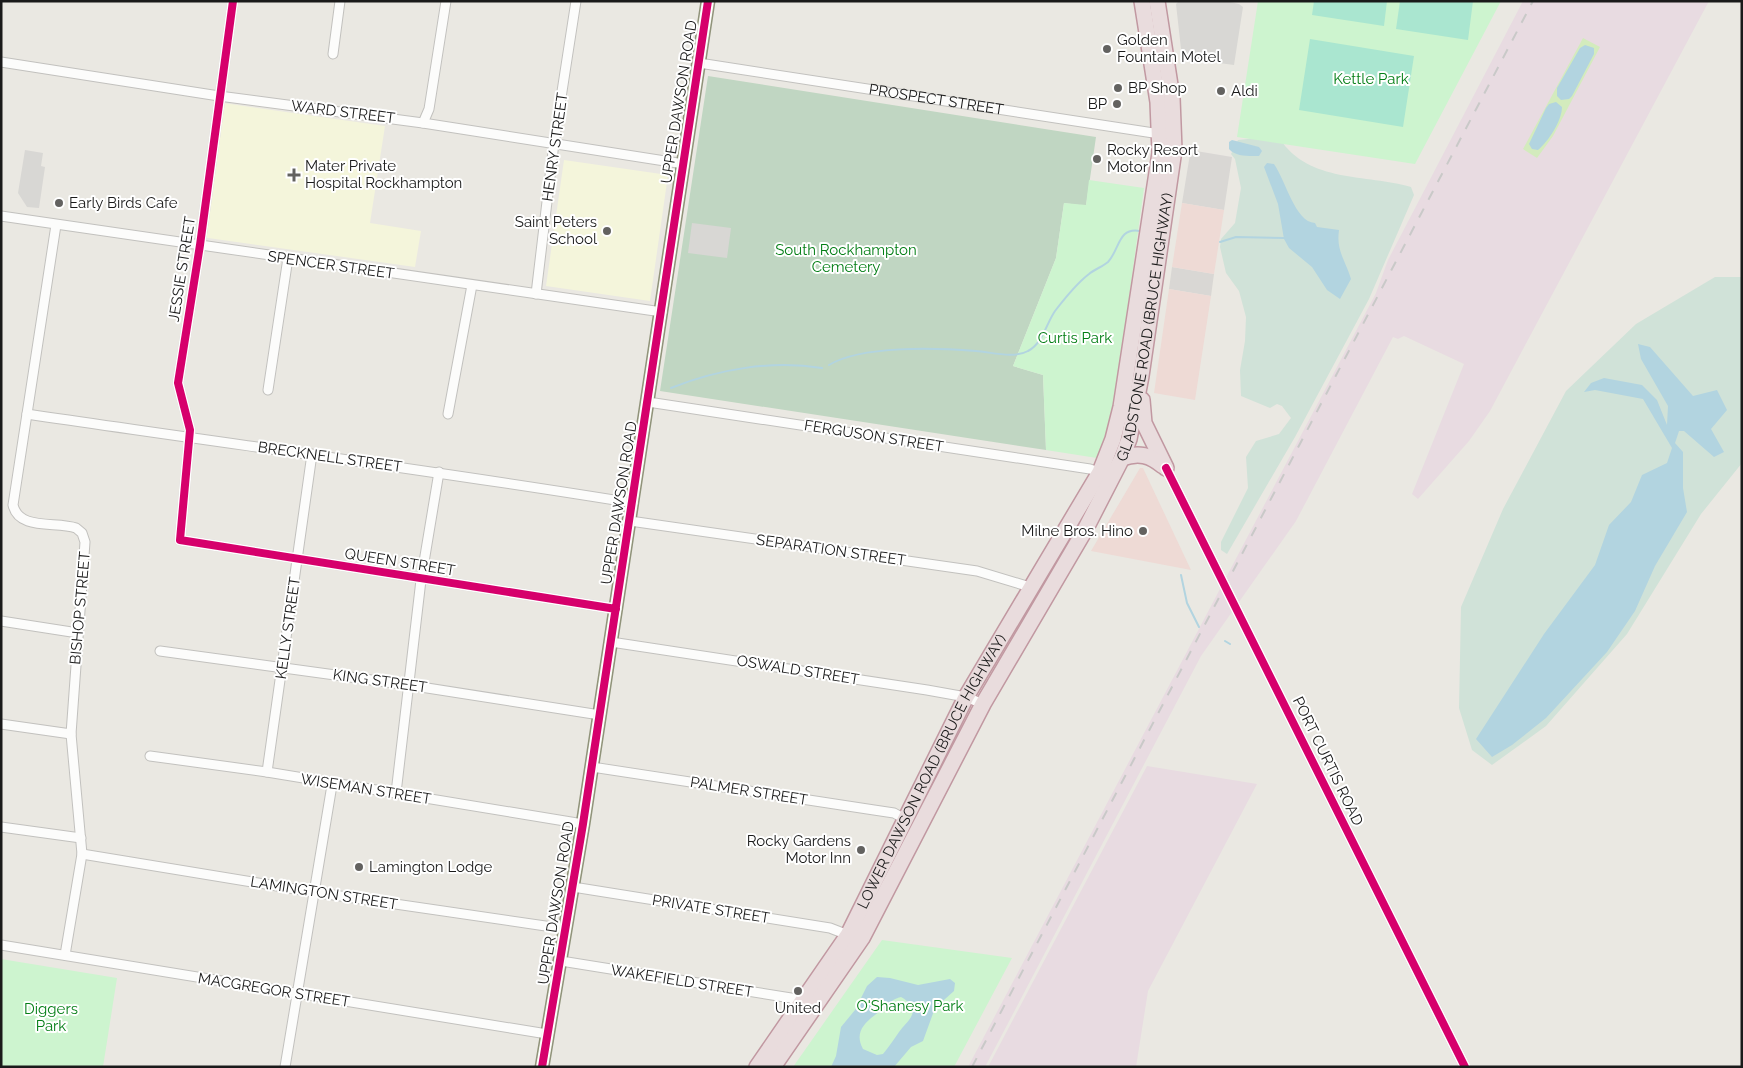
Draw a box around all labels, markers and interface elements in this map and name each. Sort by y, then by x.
street label: UPPER DAWSON ROAD [657,19,701,185]
place label: Golden Fountain Motel [1117,31,1221,66]
marker: Golden Fountain Motel [1101,43,1113,55]
park label: Kettle Park [1333,70,1409,88]
place label: BP Shop [1128,79,1187,97]
street label: PROSPECT STREET [868,80,1005,119]
marker: BP Shop [1112,82,1124,94]
place label: Aldi [1231,82,1258,100]
marker: Aldi [1215,85,1227,97]
street label: HENRY STREET [538,91,572,203]
place label: BP [1088,95,1107,113]
street label: WARD STREET [290,97,396,127]
marker: BP [1111,98,1123,110]
place label: Rocky Resort Motor Inn [1107,141,1198,176]
marker: Rocky Resort Motor Inn [1091,153,1103,165]
place label: Mater Private Hospital Rockhampton [305,157,462,192]
marker: Mater Private Hospital Rockhampton [287,168,301,182]
street label: GLADSTONE ROAD (BRUCE HIGHWAY) [1113,192,1177,464]
place label: Early Birds Cafe [69,194,178,212]
marker: Early Birds Cafe [53,197,65,209]
place label: Saint Peters School [515,213,598,248]
street label: JESSIE STREET [165,215,199,323]
marker: Saint Peters School [601,225,613,237]
park label: South Rockhampton Cemetery [775,241,917,276]
street label: SPENCER STREET [267,247,395,283]
park label: Curtis Park [1038,329,1112,347]
street label: FERGUSON STREET [803,416,945,456]
street label: UPPER DAWSON ROAD [597,420,641,586]
street label: BRECKNELL STREET [257,438,403,476]
place label: Milne Bros. Hino [1021,522,1133,540]
marker: Milne Bros. Hino [1137,525,1149,537]
street label: SEPARATION STREET [755,531,907,569]
street label: QUEEN STREET [343,544,457,580]
street label: BISHOP STREET [66,551,94,665]
street label: KELLY STREET [272,576,304,680]
street label: LOWER DAWSON ROAD (BRUCE HIGHWAY) [853,631,1010,912]
street label: OSWALD STREET [735,651,861,689]
street label: KING STREET [332,665,428,697]
street label: PORT CURTIS ROAD [1289,693,1367,829]
street label: WISEMAN STREET [299,770,433,808]
street label: PALMER STREET [689,773,809,809]
street label: UPPER DAWSON ROAD [534,820,578,986]
place label: Rocky Gardens Motor Inn [747,832,851,867]
marker: Rocky Gardens Motor Inn [855,844,867,856]
place label: Lamington Lodge [369,858,492,876]
marker: Lamington Lodge [353,861,365,873]
street label: LAMINGTON STREET [249,872,399,914]
street label: PRIVATE STREET [651,891,771,927]
street label: WAKEFIELD STREET [609,961,755,1001]
street label: MACGREGOR STREET [197,969,351,1011]
marker: United [792,985,804,997]
park label: O'Shanesy Park [856,997,964,1015]
place label: United [775,999,821,1017]
park label: Diggers Park [24,1000,78,1035]

